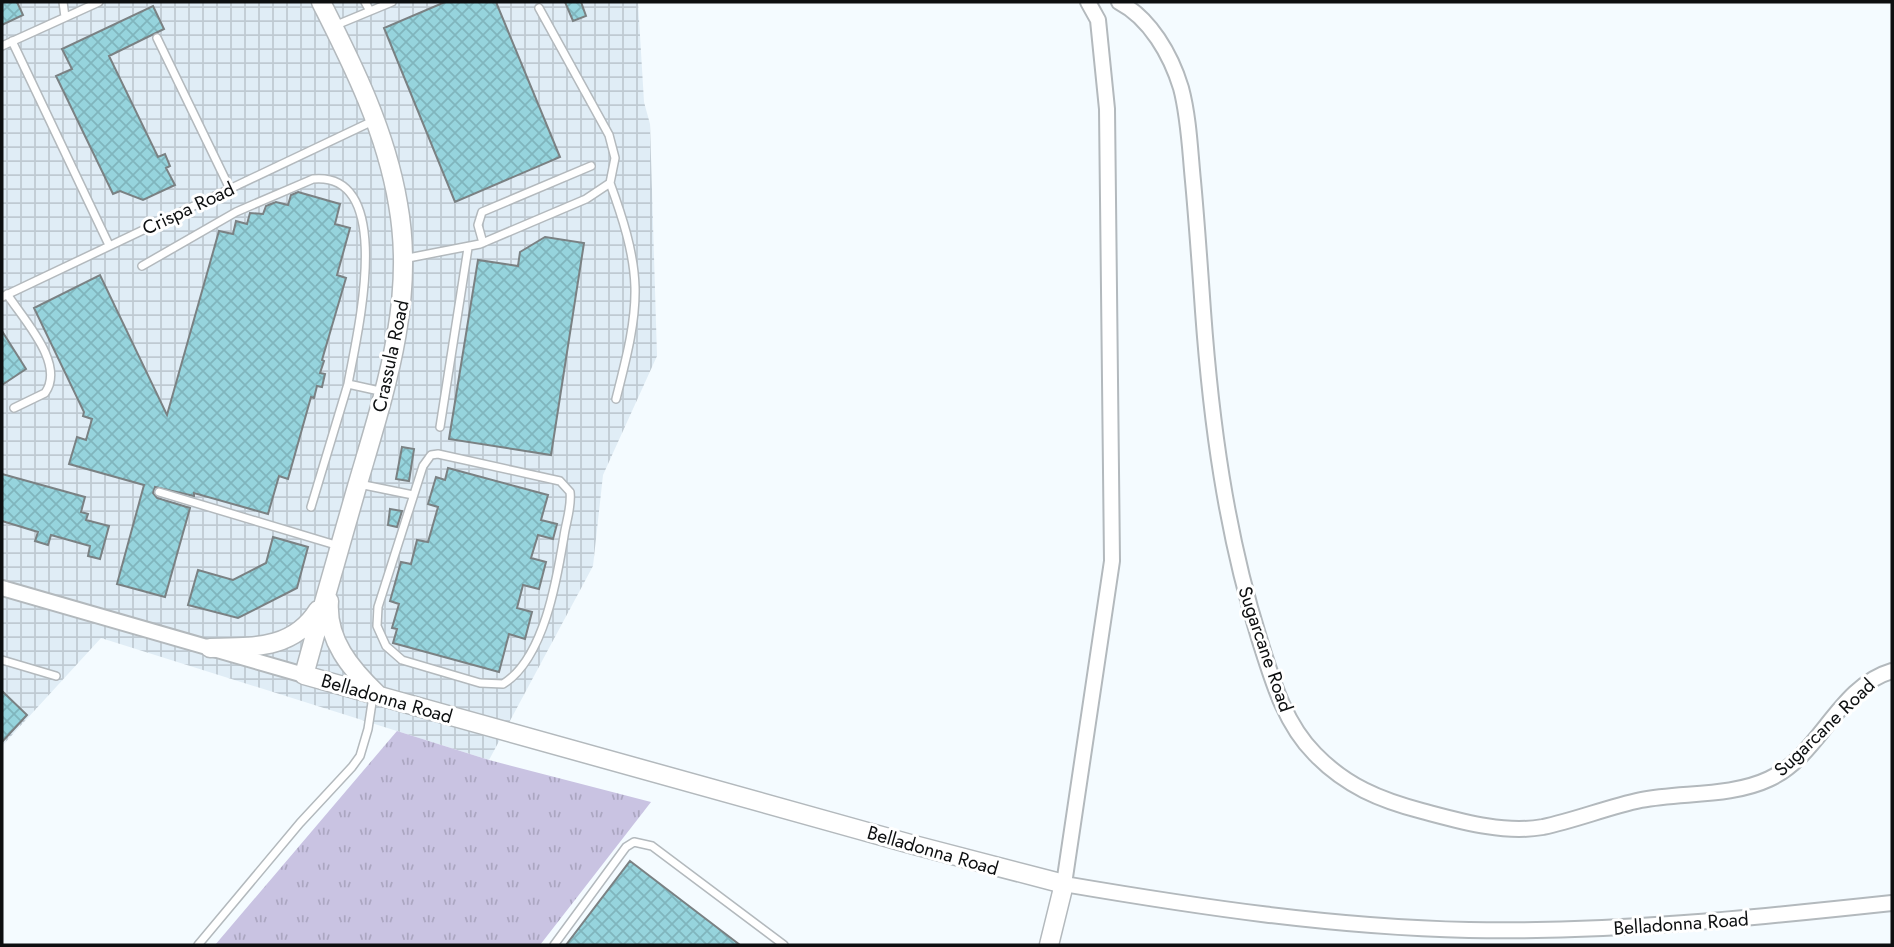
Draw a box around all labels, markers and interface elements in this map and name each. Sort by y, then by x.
street label: Crispa Road [138,175,239,242]
street label: Crassula Road [365,297,416,415]
street label: Sugarcane Road [1231,583,1300,716]
street label: Belladonna Road [318,667,456,730]
street label: Sugarcane Road [1768,672,1881,783]
street label: Belladonna Road [864,819,1002,882]
street label: Belladonna Road [1613,905,1749,942]

